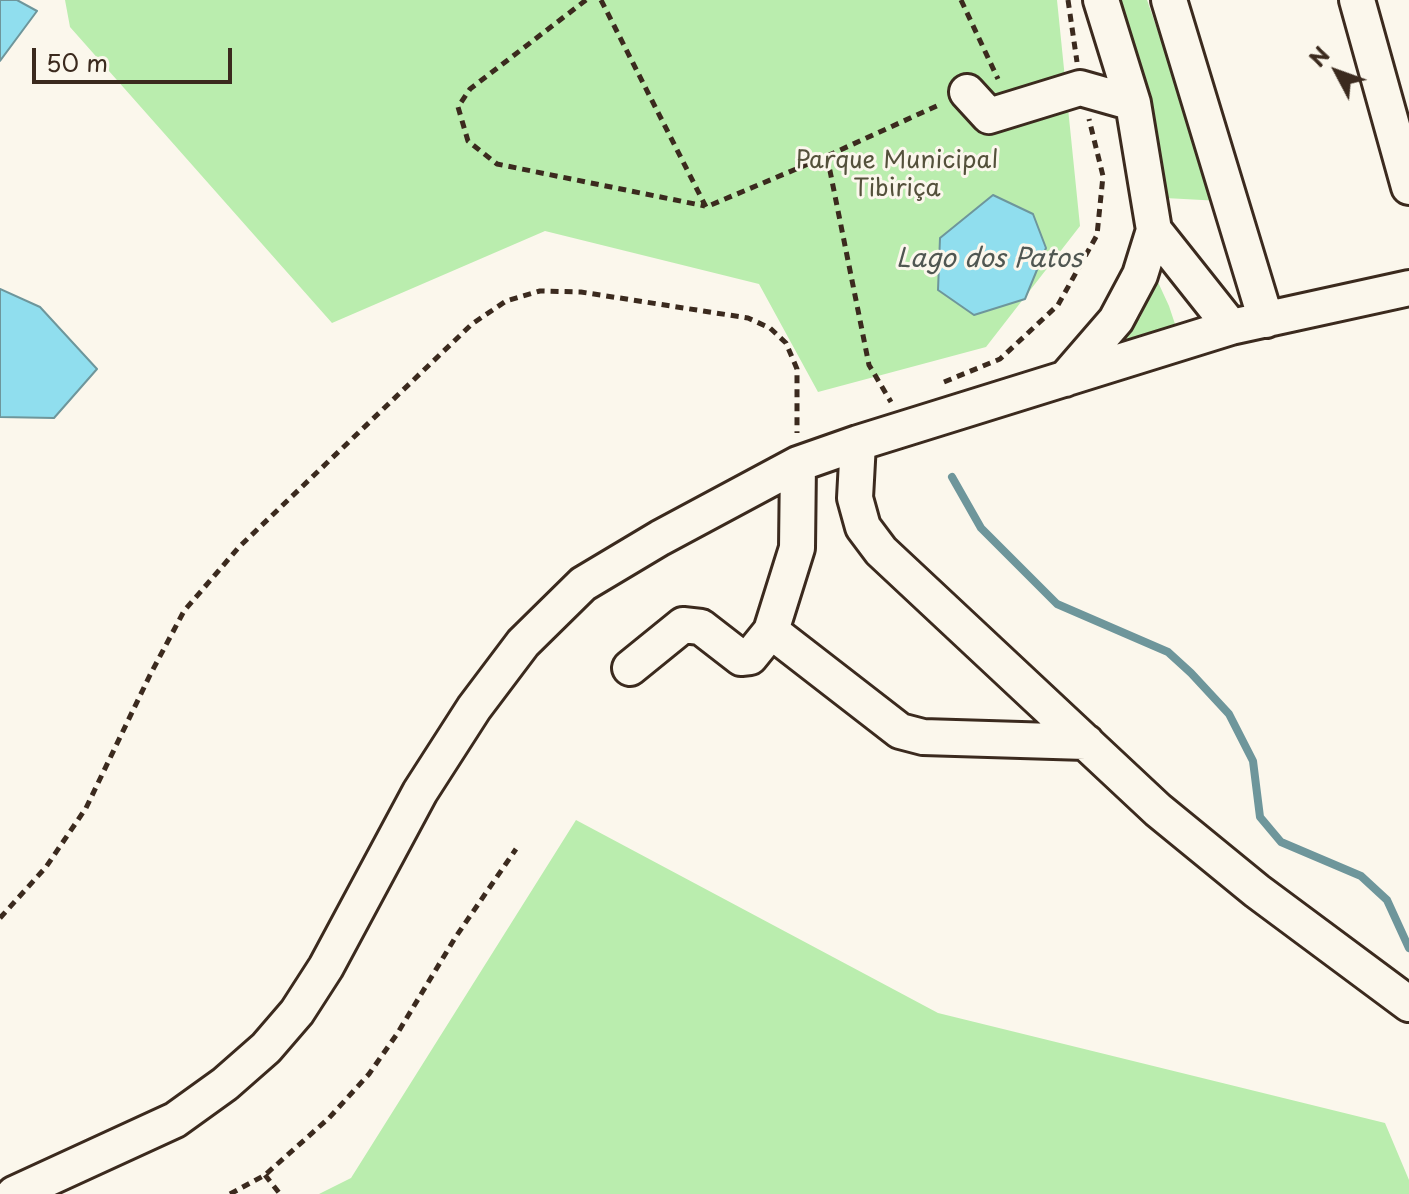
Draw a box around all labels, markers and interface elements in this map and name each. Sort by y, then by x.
scale bar [36,32,236,82]
north arrow [1297,32,1377,112]
text: N [1300,39,1337,73]
text: 50 m [46,44,108,80]
park label: Parque Municipal Tibiriça [796,147,998,203]
water label: Lago dos Patos [896,244,1082,276]

